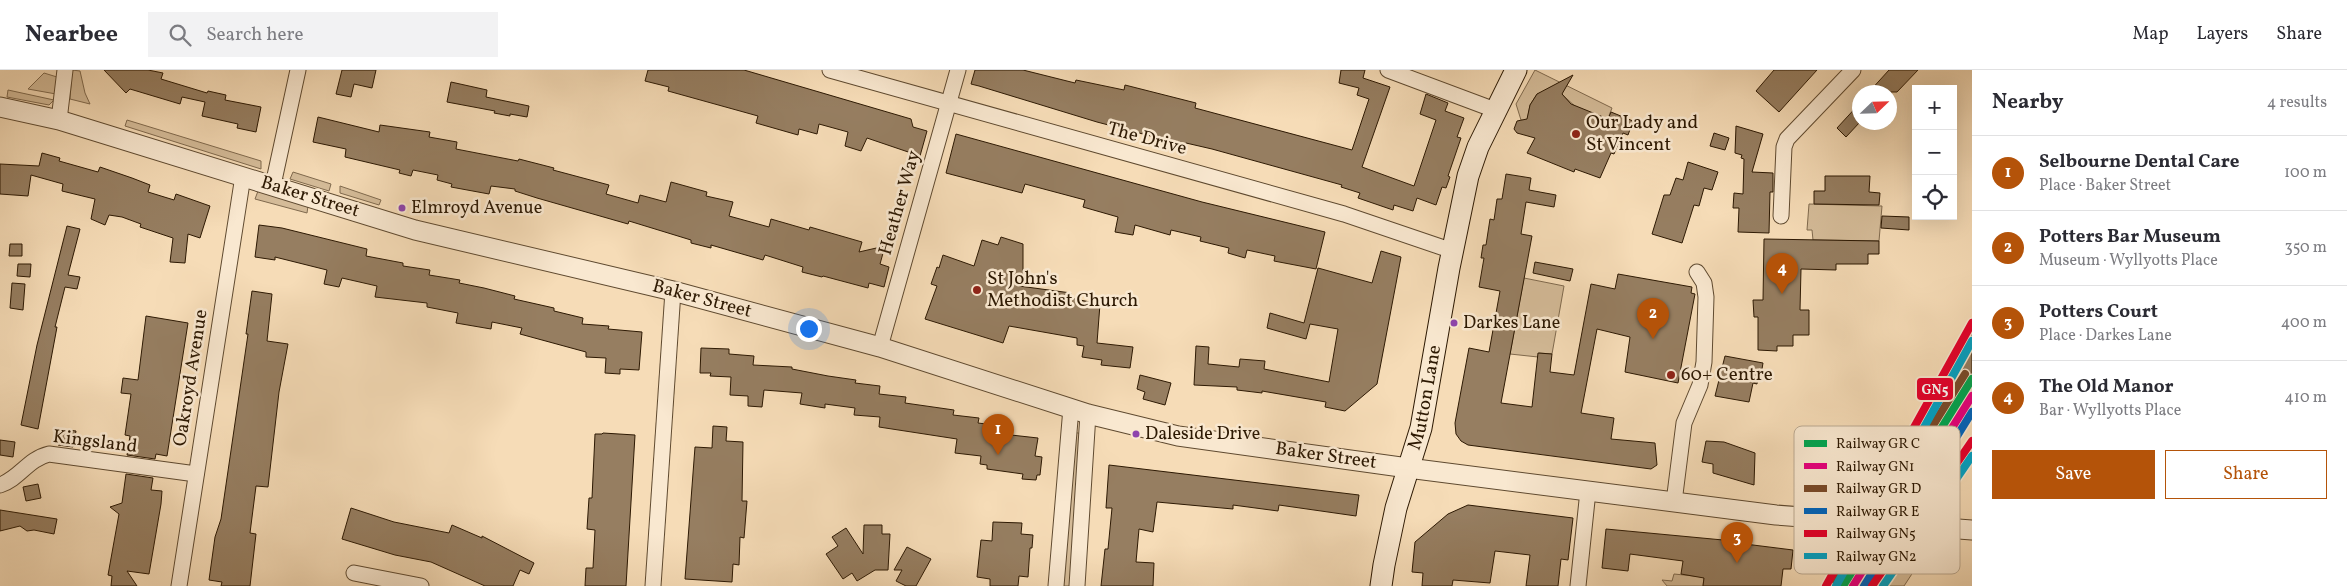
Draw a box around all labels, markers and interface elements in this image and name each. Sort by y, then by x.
search box [148,12,498,57]
text: Nearbee [25,18,118,52]
icon: search [166,21,194,49]
text: Search here [206,22,303,48]
text: Map [2132,22,2168,47]
text: Layers [2196,22,2248,47]
text: Share [2276,22,2322,47]
north arrow [1852,85,1897,130]
map controls [1912,85,1957,220]
button: + [1912,85,1957,130]
text: Nearby [1992,88,2063,117]
text: 4 results [2267,92,2327,114]
place label: Our Lady and St Vincent [1586,110,1698,158]
street label: The Drive [1104,116,1190,162]
marker: Our Lady and St Vincent [1570,128,1582,140]
button: − [1912,130,1957,175]
street label: Heather Way [873,148,927,258]
text: Selbourne Dental Care [2039,149,2240,175]
text: 1 [2005,162,2011,184]
text: 100 m [2284,162,2327,184]
street label: Baker Street [257,170,363,224]
button: locate [1912,175,1957,220]
text: Place · Baker Street [2039,175,2171,197]
place label: Elmroyd Avenue [411,196,542,221]
marker: Elmroyd Avenue [397,203,407,213]
text: Potters Bar Museum [2039,224,2221,250]
text: 2 [2004,237,2012,259]
text: 350 m [2284,237,2327,259]
text: Museum · Wyllyotts Place [2039,250,2218,272]
pin: 4 [1766,253,1798,294]
place label: St John's Methodist Church [987,266,1138,314]
street label: Baker Street [649,273,755,325]
marker: St John's Methodist Church [971,284,983,296]
pin: 2 [1637,298,1669,339]
text: Potters Court [2039,299,2158,325]
street label: Oakroyd Avenue [167,308,215,448]
place label: Darkes Lane [1463,311,1560,336]
text: 3 [2004,312,2012,334]
text: 400 m [2281,312,2327,334]
your location [796,316,822,342]
marker: Darkes Lane [1449,318,1459,328]
text: Place · Darkes Lane [2039,325,2172,347]
street label: Mutton Lane [1402,343,1448,453]
place label: 60+ Centre [1681,362,1773,388]
marker: 60+ Centre [1665,369,1677,381]
text: The Old Manor [2039,374,2173,400]
line badge: GN5 [1916,377,1954,401]
text: GN5 [1922,381,1949,400]
text: 4 [2003,387,2013,409]
text: 410 m [2284,387,2327,409]
text: Bar · Wyllyotts Place [2039,400,2181,422]
pin: 1 [982,414,1014,455]
place label: Daleside Drive [1145,422,1260,447]
street label: Kingsland [51,424,139,460]
legend [1794,426,1960,574]
marker: Daleside Drive [1131,429,1141,439]
text: Railway GR C [1836,435,1920,454]
street label: Baker Street [1274,436,1379,476]
button: Save [1992,450,2155,499]
button: Share [2165,450,2327,499]
text: Railway GN1 [1836,458,1914,477]
text: Railway GR D [1836,480,1921,499]
text: Railway GR E [1836,503,1919,522]
pin: 3 [1721,522,1753,563]
text: Railway GN5 [1836,525,1916,544]
text: Railway GN2 [1836,548,1916,567]

